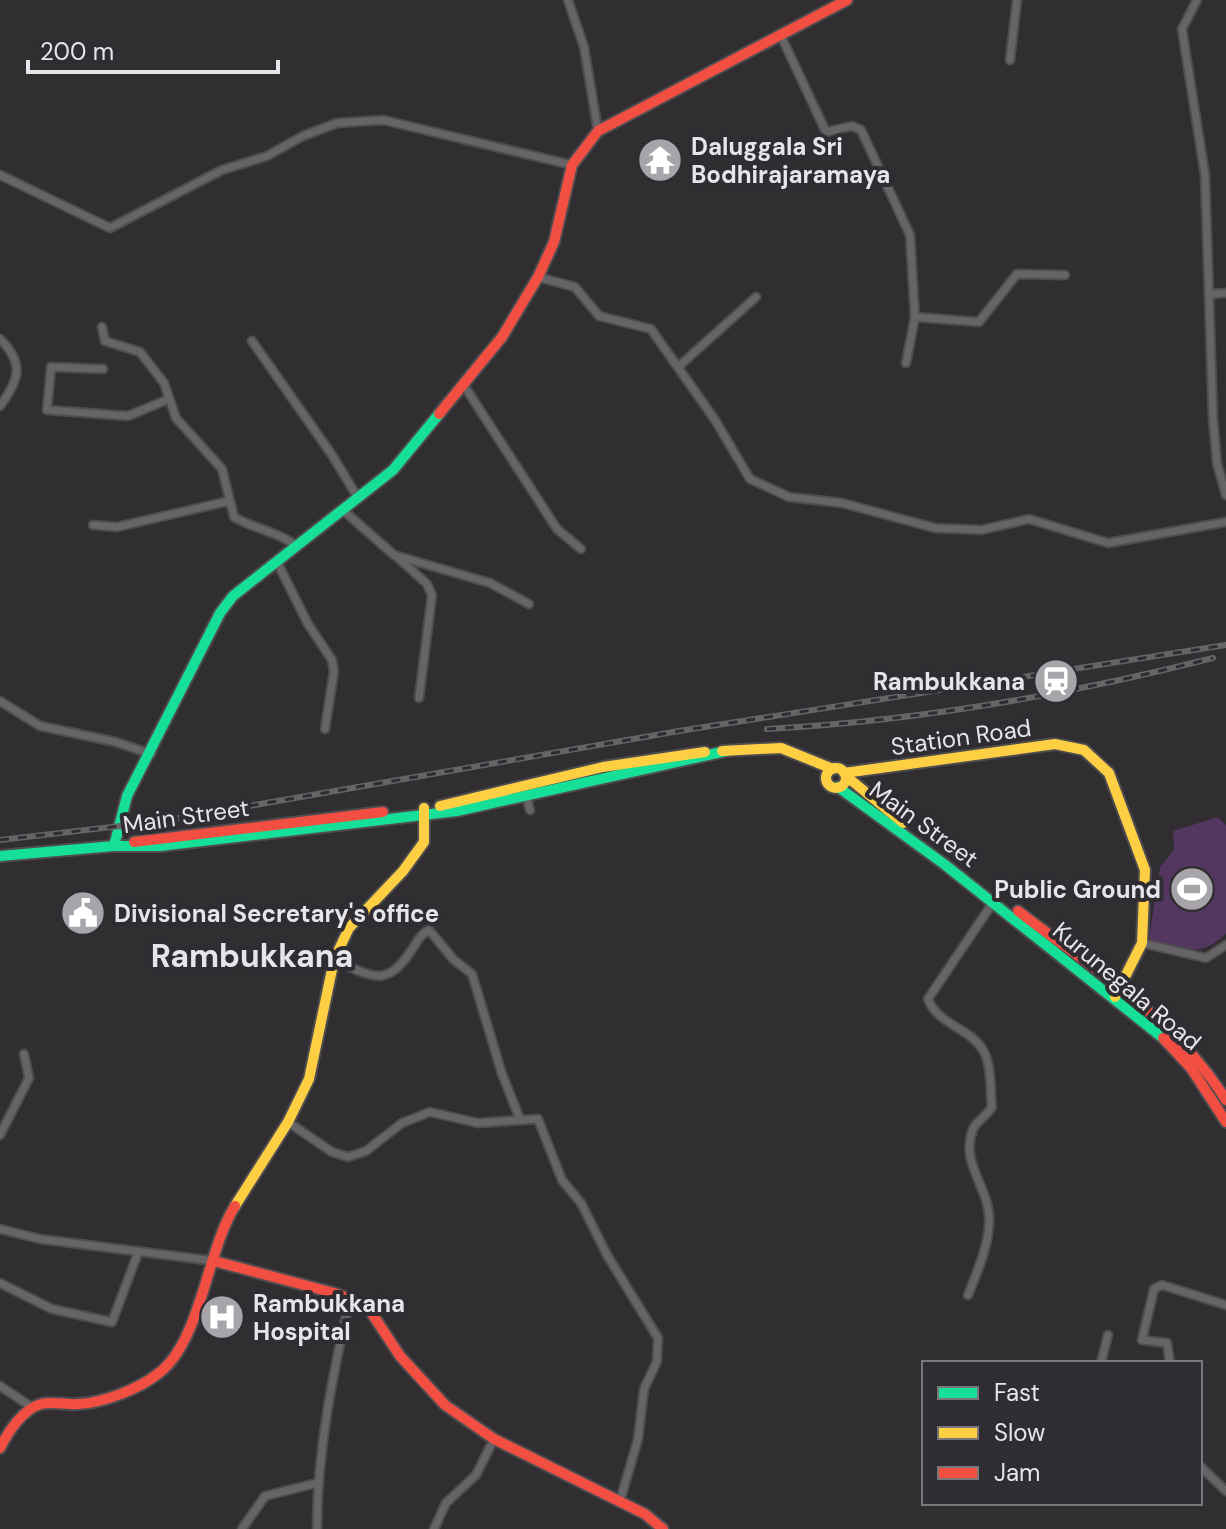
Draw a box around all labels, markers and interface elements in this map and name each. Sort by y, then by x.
scale bar [28,24,278,74]
text: 200 m [40,36,114,67]
place label: Daluggala Sri Bodhirajaramaya [691,131,890,190]
temple icon: Daluggala Sri Bodhirajaramaya [636,136,684,184]
station icon: Rambukkana [1032,657,1080,705]
place label: Rambukkana [873,666,1025,697]
street label: Station Road [889,712,1033,762]
street label: Main Street [863,774,985,874]
street label: Main Street [121,792,251,840]
sports icon: Public Ground [1168,865,1216,913]
place label: Public Ground [994,874,1161,905]
public building icon: Divisional Secretary's office [59,889,107,937]
place label: Divisional Secretary's office [114,898,439,929]
street label: Kurunegala Road [1046,915,1208,1057]
district label: Rambukkana [151,935,353,977]
place label: Rambukkana Hospital [253,1288,405,1347]
hospital icon: Rambukkana Hospital [198,1293,246,1341]
legend [922,1361,1202,1505]
text: Fast [994,1377,1040,1408]
text: Slow [994,1417,1045,1448]
text: Jam [994,1457,1040,1488]

